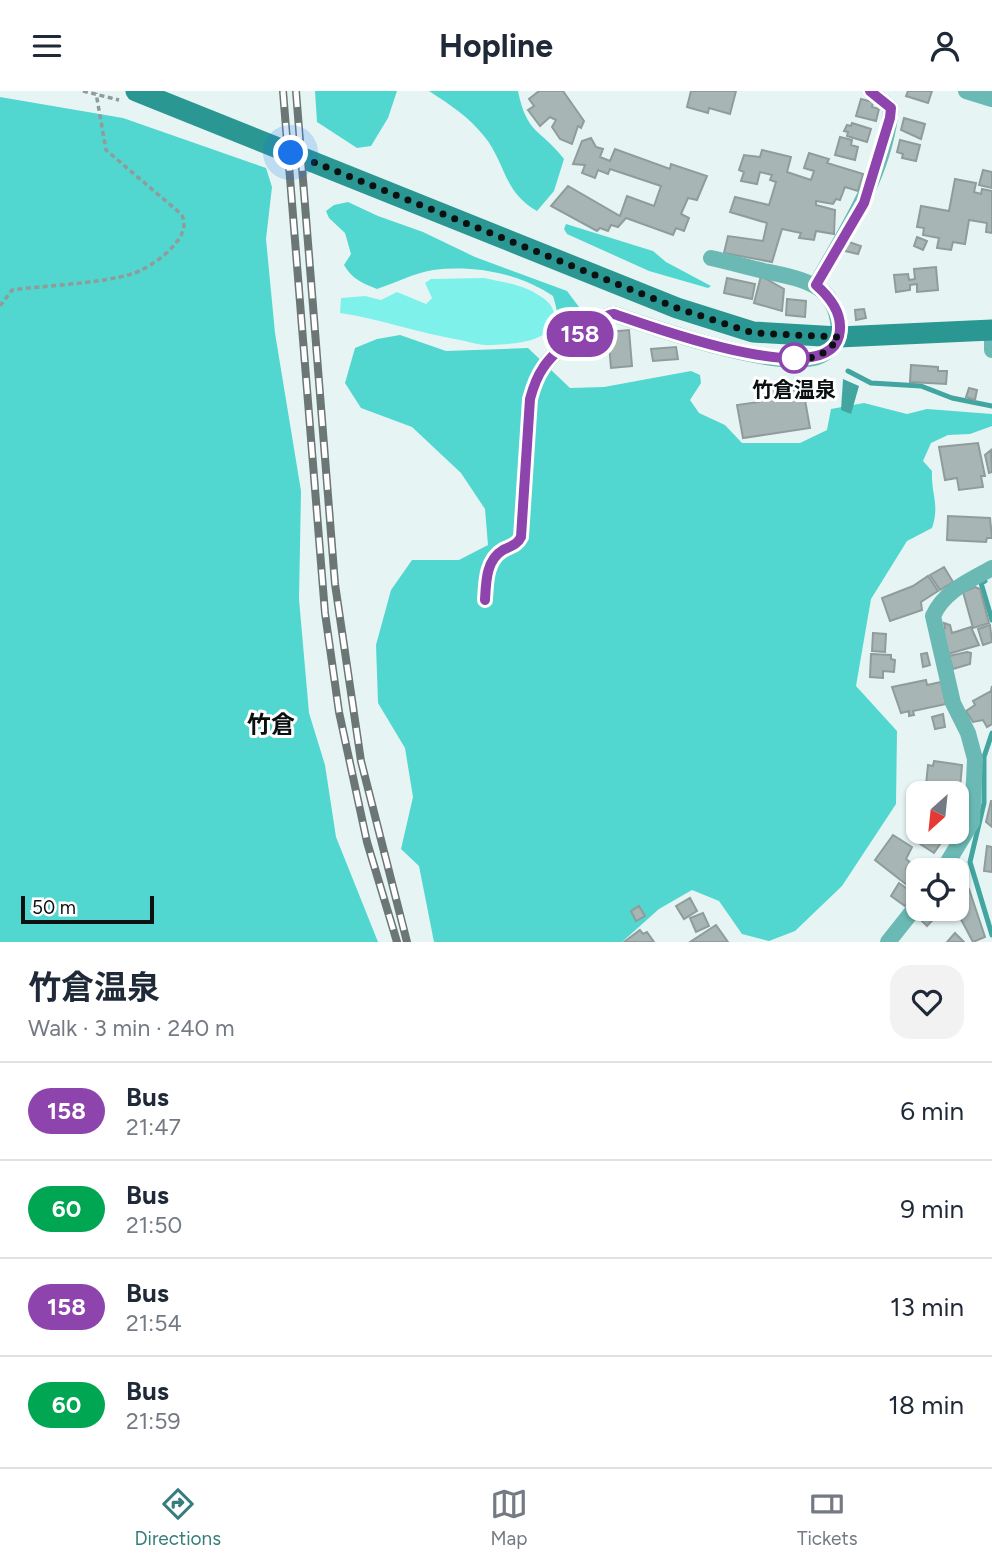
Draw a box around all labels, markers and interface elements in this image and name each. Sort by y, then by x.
icon: menu [28,27,66,65]
text: Hopline [439,27,553,65]
icon: person [926,27,964,65]
your location [273,135,308,170]
line badge: 158 [540,311,620,357]
text: 158 [561,319,599,348]
marker: 竹倉温泉 [779,343,809,373]
place label: 竹倉温泉 [752,377,836,402]
district label: 竹倉 [247,710,295,739]
north arrow [906,781,970,843]
map controls [906,781,969,921]
button: locate [906,858,969,921]
scale bar [21,893,154,925]
text: 50 m [32,896,76,919]
button: heart [890,965,964,1039]
text: 竹倉温泉 [28,968,160,1007]
text: Walk · 3 min · 240 m [28,1014,235,1042]
text: Bus [126,1081,169,1113]
text: 6 min [900,1095,964,1127]
text: 158 [47,1096,86,1125]
text: 21:47 [126,1113,181,1141]
text: Bus [126,1179,169,1211]
text: 9 min [900,1193,964,1225]
text: 60 [52,1194,81,1223]
text: 21:50 [126,1211,182,1239]
text: Bus [126,1277,169,1309]
text: 13 min [890,1291,964,1323]
text: 158 [47,1292,86,1321]
text: 21:54 [126,1309,182,1337]
text: Bus [126,1375,169,1407]
text: 18 min [888,1389,964,1421]
text: 60 [52,1390,81,1419]
text: 21:59 [126,1407,180,1435]
tab: Directions [134,1485,221,1550]
tab: Map [490,1485,528,1550]
tab: Tickets [797,1485,858,1550]

